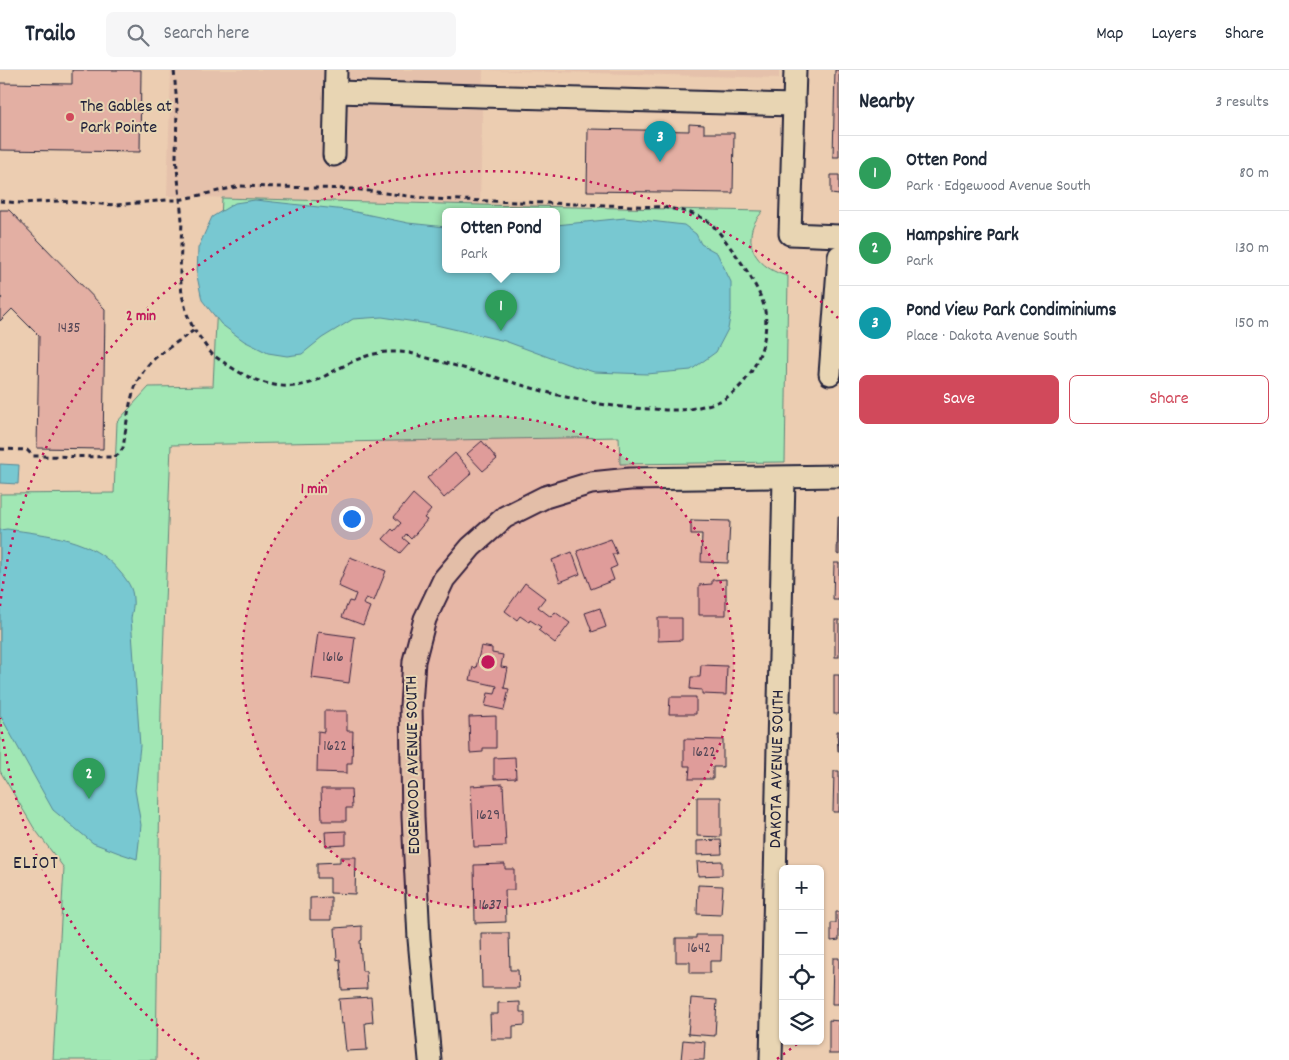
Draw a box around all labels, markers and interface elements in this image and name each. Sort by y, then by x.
search box [106,12,456,57]
text: Trailo [25,18,76,52]
icon: search [124,21,152,49]
text: Search here [164,21,249,48]
text: Map [1096,22,1123,47]
text: Layers [1151,22,1197,47]
text: Share [1225,22,1264,47]
text: Nearby [859,88,914,118]
text: 3 results [1215,91,1269,114]
place label: The Gables at Park Pointe [80,95,172,141]
marker: The Gables at Park Pointe [64,111,76,123]
pin: 3 [644,121,676,162]
text: Otten Pond [906,148,987,175]
text: 1 [873,162,877,185]
text: 80 m [1239,162,1269,185]
text: Park · Edgewood Avenue South [906,175,1091,198]
popup [442,208,560,273]
text: Otten Pond [460,216,542,243]
text: Hampshire Park [906,223,1019,250]
text: 2 [872,237,879,260]
text: 130 m [1235,237,1269,260]
text: Park [460,243,488,266]
text: Park [906,250,933,273]
pin: 1 [485,290,517,331]
text: Pond View Park Condiminiums [906,298,1116,325]
text: 2 min [126,306,156,328]
text: 3 [871,312,879,335]
text: 150 m [1235,312,1269,335]
house number: 1435 [57,318,81,340]
text: Place · Dakota Avenue South [906,325,1077,348]
button: Save [859,375,1059,424]
button: Share [1069,375,1269,424]
text: 1 min [301,479,327,501]
your location [339,506,365,532]
house number: 1616 [322,647,344,669]
centre of rings [479,653,497,671]
street label: EDGEWOOD AVENUE SOUTH [400,675,428,855]
street label: DAKOTA AVENUE SOUTH [764,689,792,849]
house number: 1622 [323,736,347,758]
house number: 1622 [692,742,716,764]
pin: 2 [73,758,105,799]
house number: 1629 [476,805,500,827]
district label: ELIOT [13,851,59,878]
map controls [779,865,824,1045]
button: + [779,865,824,910]
house number: 1637 [478,895,502,917]
button: − [779,910,824,955]
house number: 1642 [687,938,711,960]
button: locate [779,955,824,1000]
button: layers [779,1000,824,1045]

